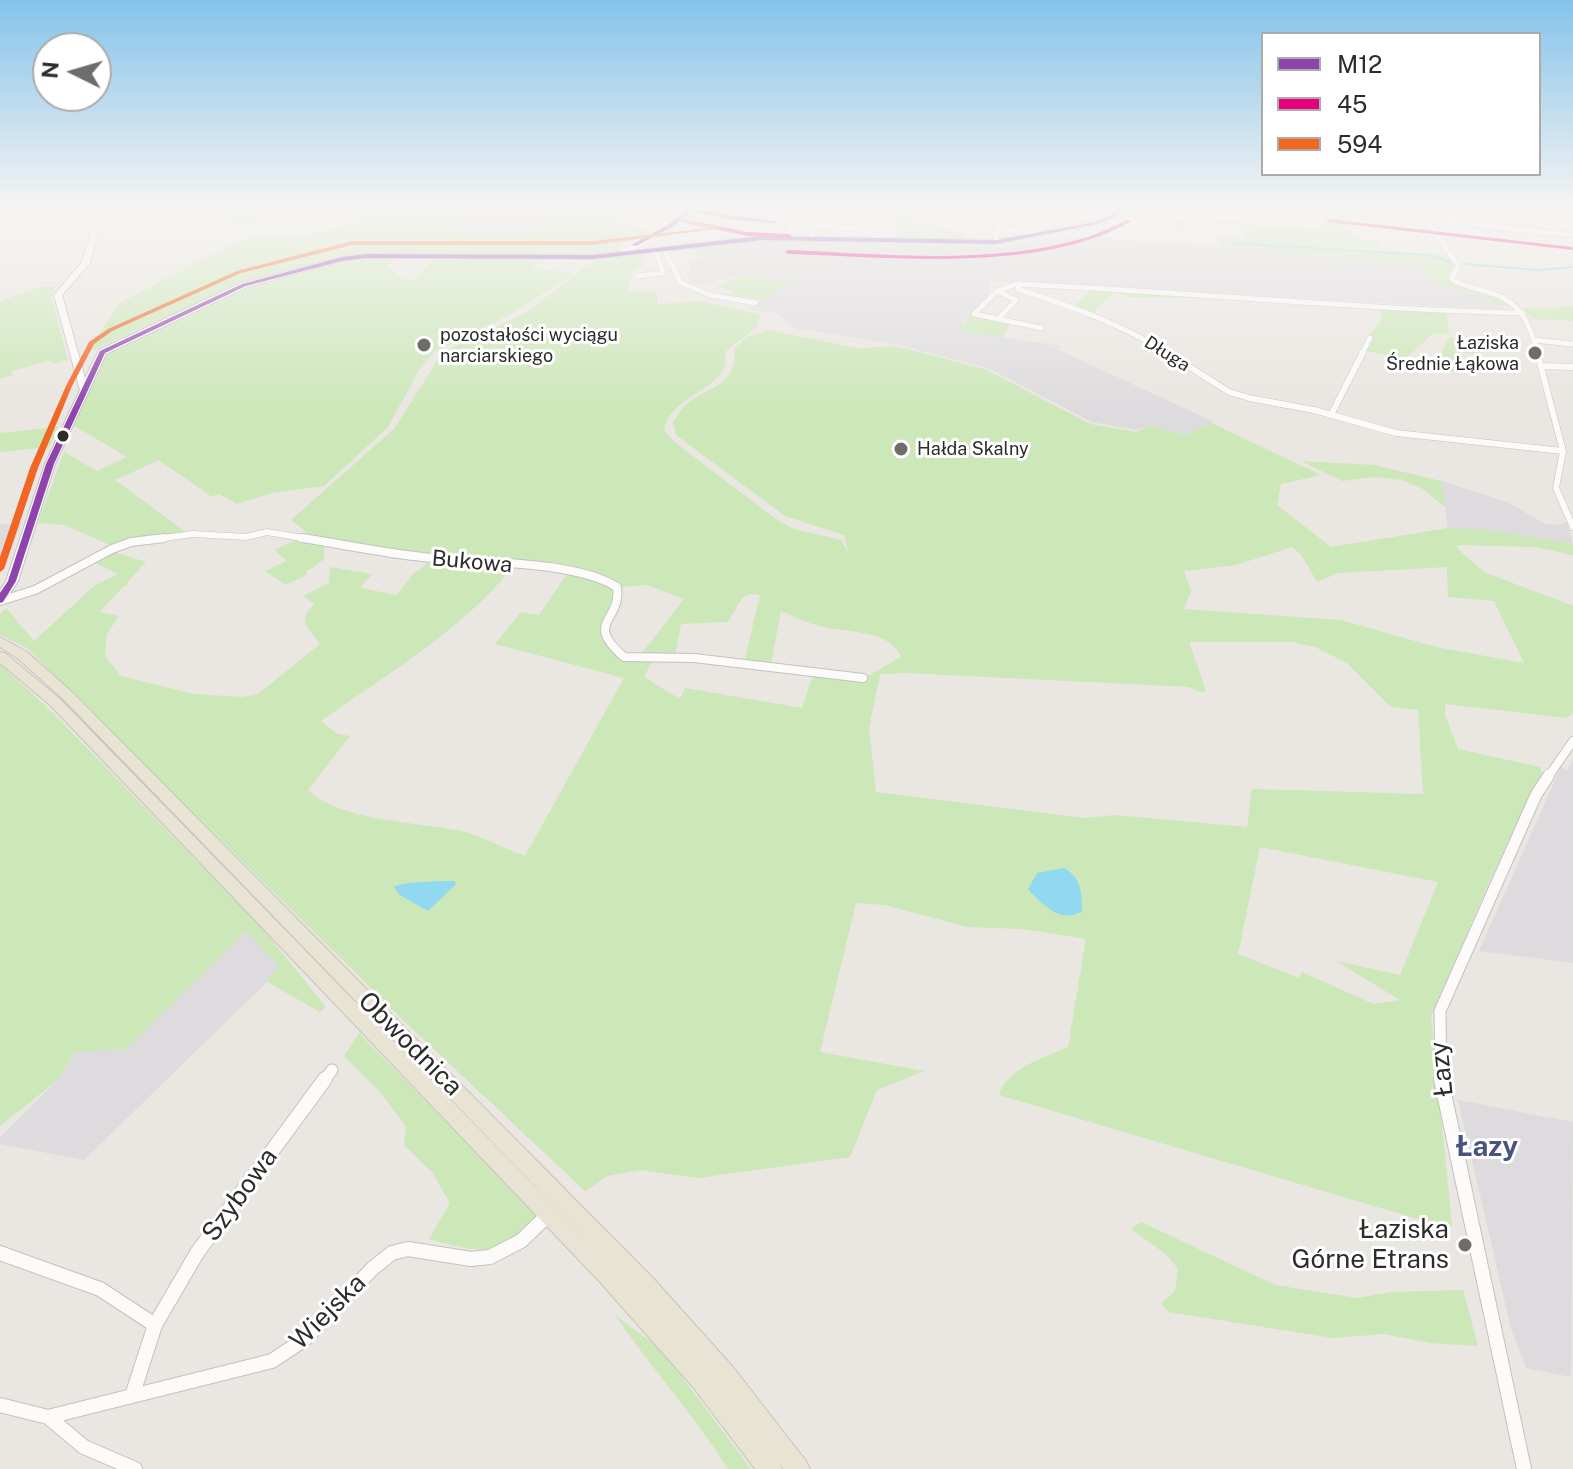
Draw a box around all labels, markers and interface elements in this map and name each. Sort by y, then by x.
north arrow [32,32,112,112]
legend [1261,32,1541,176]
text: M12 [1337,50,1382,78]
text: N [36,60,64,80]
text: 45 [1337,90,1367,118]
text: 594 [1337,130,1382,158]
place label: pozostałości wyciągu narciarskiego [440,324,618,366]
street label: Długa [1140,332,1194,376]
place label: Łaziska Średnie Łąkowa [1386,332,1519,374]
marker: pozostałości wyciągu narciarskiego [415,336,433,354]
marker: Łaziska Średnie Łąkowa [1526,344,1544,362]
unlabelled marker [55,428,71,444]
place label: Hałda Skalny [917,438,1029,460]
marker: Hałda Skalny [892,440,910,458]
street label: Bukowa [431,545,513,579]
street label: Obwodnica [351,985,469,1103]
street label: Łazy [1424,1040,1460,1098]
district label: Łazy [1456,1130,1518,1164]
street label: Szybowa [196,1142,284,1248]
place label: Łaziska Górne Etrans [1291,1214,1449,1276]
marker: Łaziska Górne Etrans [1456,1236,1474,1254]
street label: Wiejska [284,1268,372,1356]

